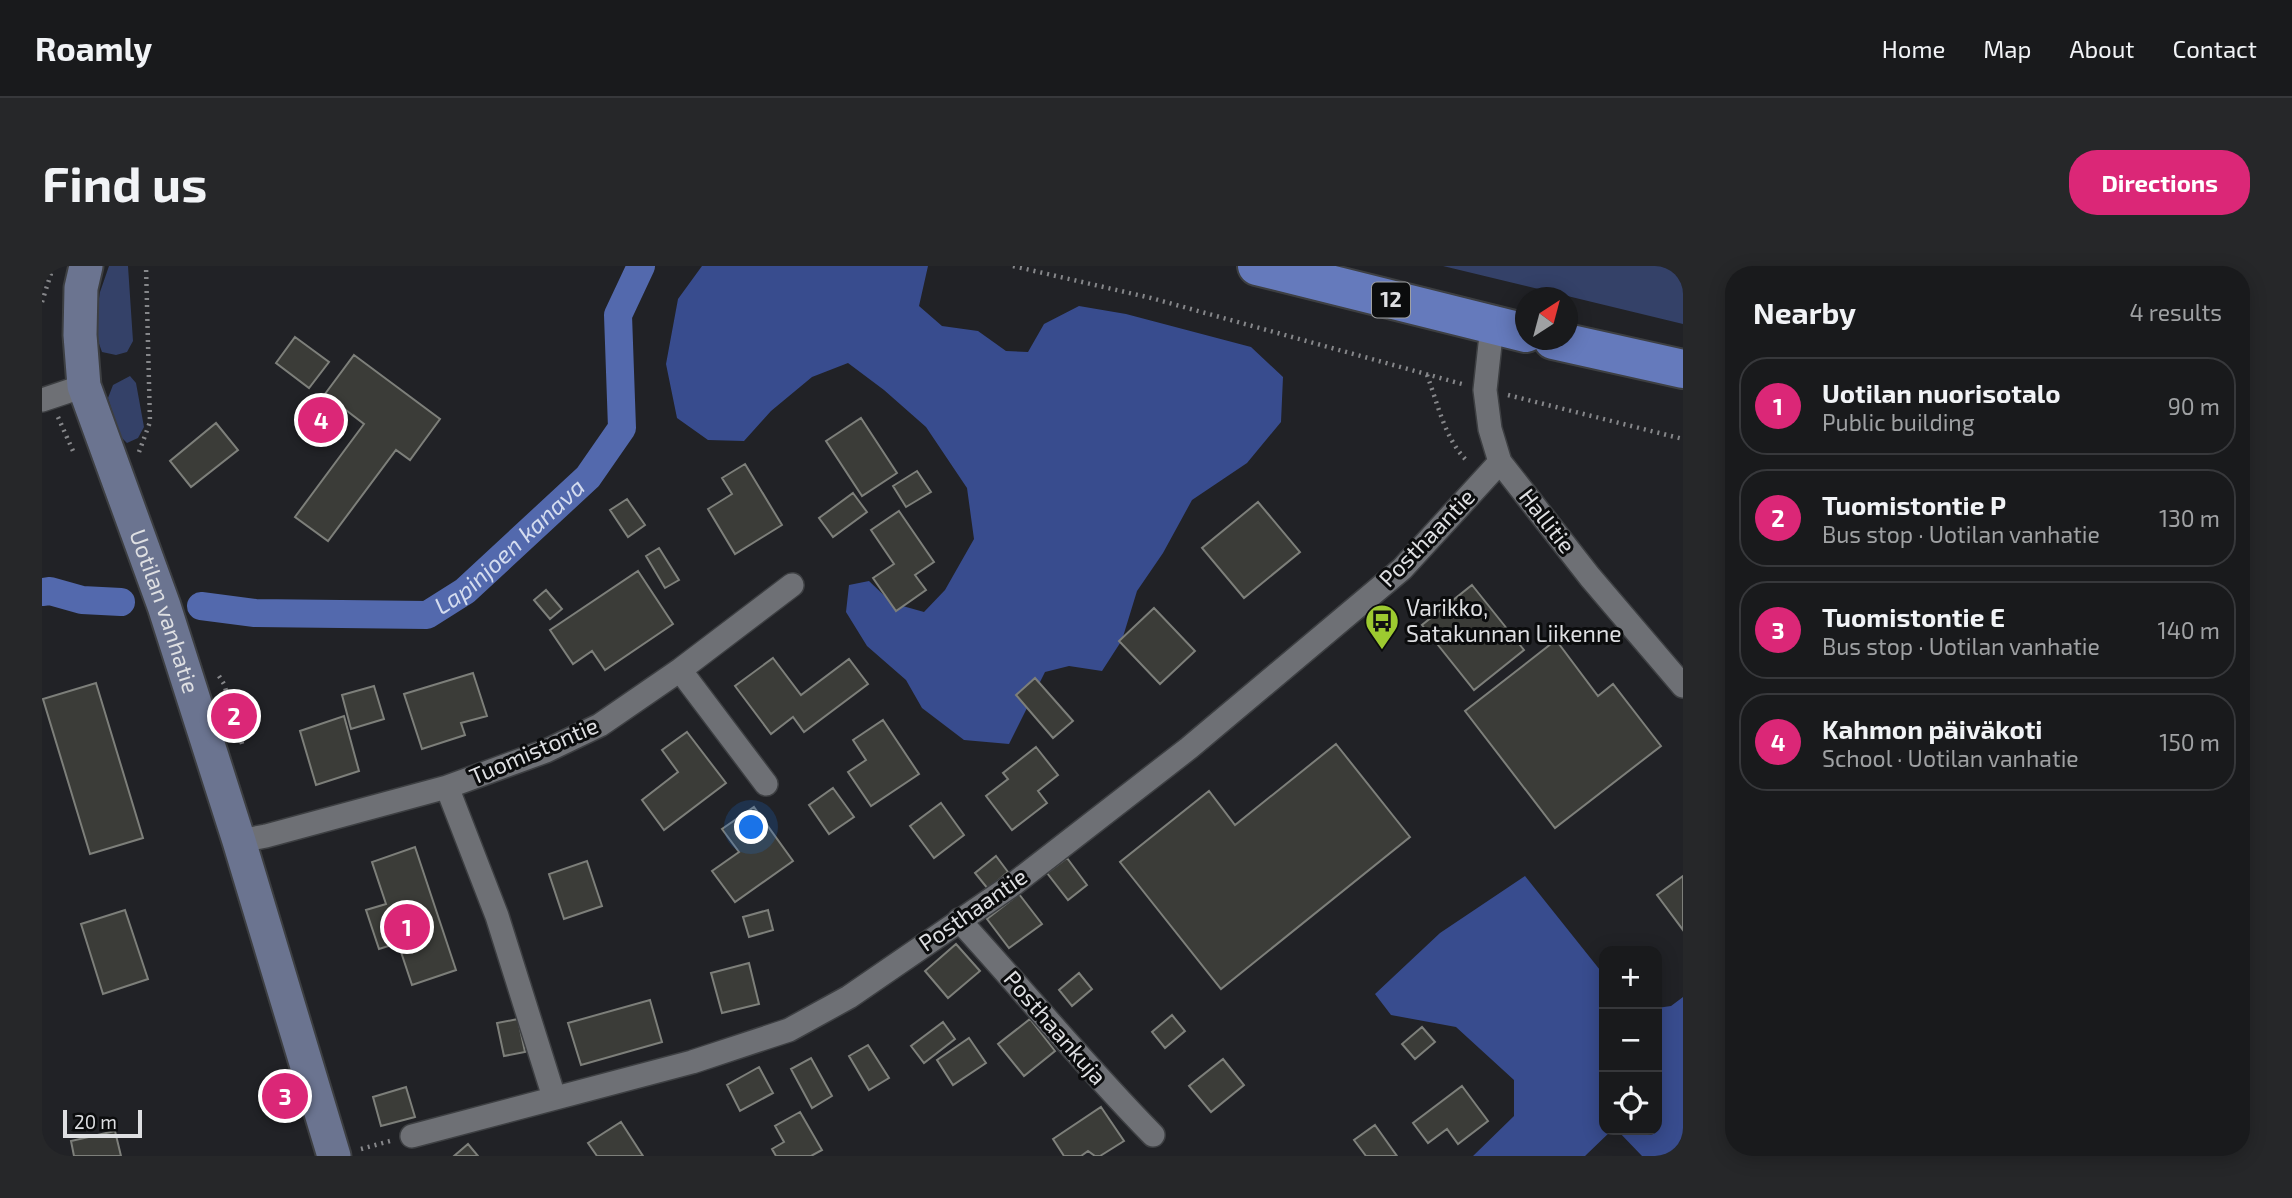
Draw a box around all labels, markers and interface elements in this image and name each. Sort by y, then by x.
text: Roamly [35,28,152,68]
text: Home [1882,34,1945,63]
text: Map [1983,34,2031,63]
text: About [2069,34,2135,63]
text: Contact [2173,34,2257,63]
button: Directions [2069,150,2250,215]
text: Find us [42,153,207,212]
road number: 12 [1372,282,1410,318]
north arrow [1515,287,1578,350]
text: Nearby [1753,294,1856,330]
text: 4 results [2130,298,2222,326]
text: Uotilan nuorisotalo [1822,377,2061,408]
text: 1 [1773,392,1783,420]
text: 90 m [2168,392,2220,420]
pin: 4 [298,394,344,446]
text: Public building [1822,408,1975,436]
water label: Lapinjoen kanava [428,472,590,620]
street label: Posthaantie [1373,482,1480,592]
street label: Hallitie [1514,483,1582,558]
text: Tuomistontie P [1822,489,2006,520]
text: 2 [1771,504,1785,532]
text: 130 m [2159,504,2220,532]
text: Bus stop · Uotilan vanhatie [1822,520,2100,548]
street label: Uotilan vanhatie [124,525,206,696]
place label: Varikko, Satakunnan Liikenne [1406,593,1622,647]
text: Tuomistontie E [1822,601,2005,632]
bus stop icon: Varikko, Satakunnan Liikenne [1363,602,1401,651]
text: 3 [1771,616,1785,644]
text: 140 m [2158,616,2220,644]
text: Bus stop · Uotilan vanhatie [1822,632,2100,660]
pin: 2 [211,690,257,742]
street label: Tuomistontie [465,710,602,790]
text: Kahmon päiväkoti [1822,713,2043,744]
text: 4 [1771,728,1785,756]
text: 150 m [2159,728,2220,756]
text: School · Uotilan vanhatie [1822,744,2079,772]
your location [734,810,768,844]
street label: Posthaantie [913,862,1032,957]
pin: 1 [384,901,430,953]
map controls [1599,946,1662,1135]
button: + [1599,946,1662,1009]
street label: Posthaankuja [999,965,1113,1090]
button: − [1599,1009,1662,1072]
pin: 3 [262,1070,308,1122]
button: locate [1599,1072,1662,1135]
scale bar [63,1107,142,1139]
text: 20 m [74,1110,117,1133]

